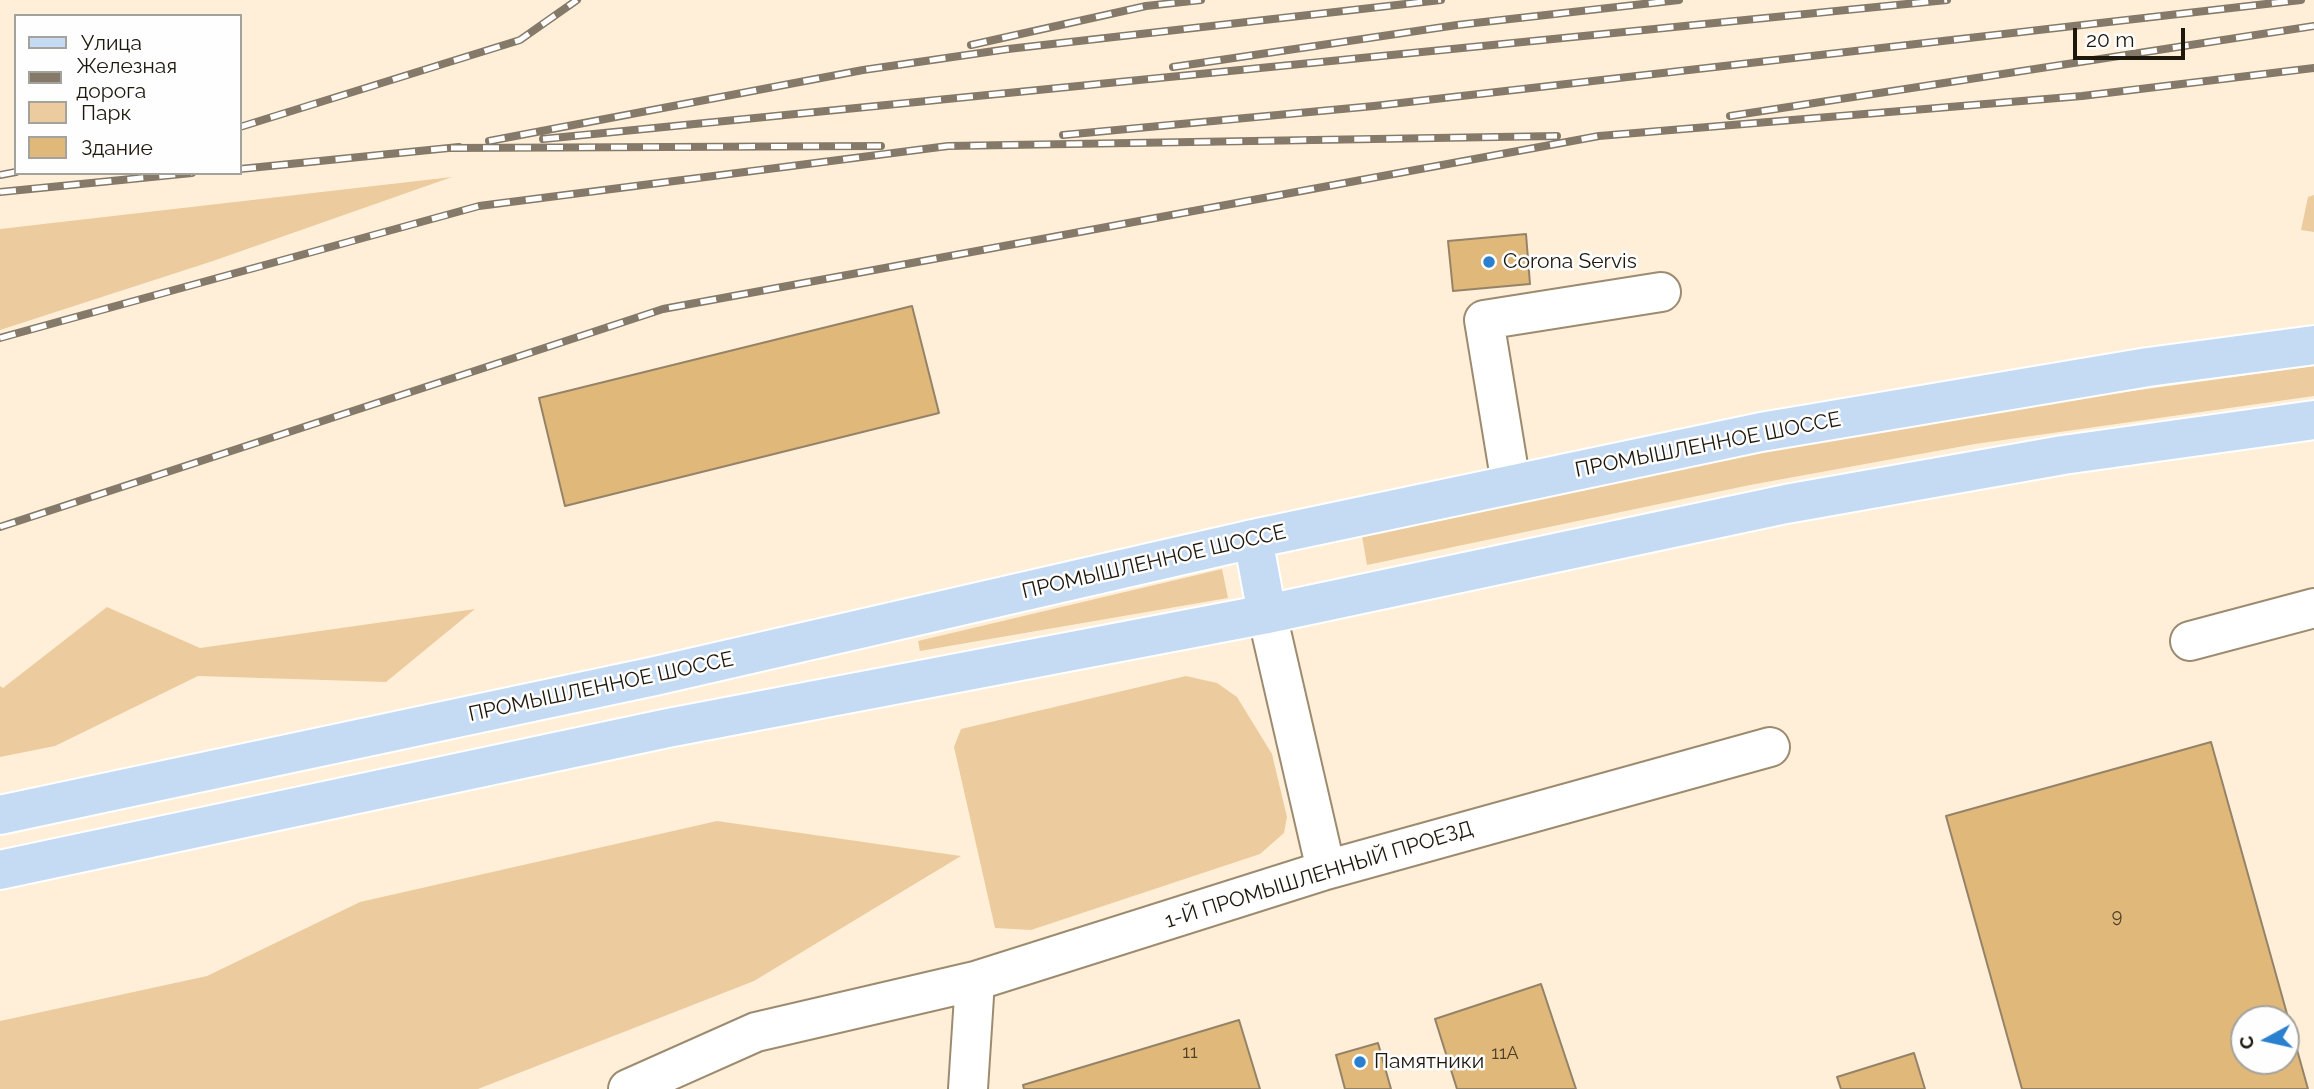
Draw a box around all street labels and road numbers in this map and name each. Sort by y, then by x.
street label: ПРОМЫШЛЕННОЕ ШОССЕ [1573,407,1843,483]
street label: ПРОМЫШЛЕННОЕ ШОССЕ [1020,519,1288,605]
street label: ПРОМЫШЛЕННОЕ ШОССЕ [466,647,736,727]
street label: 1-Й ПРОМЫШЛЕННЫЙ ПРОЕЗД [1162,816,1476,934]

